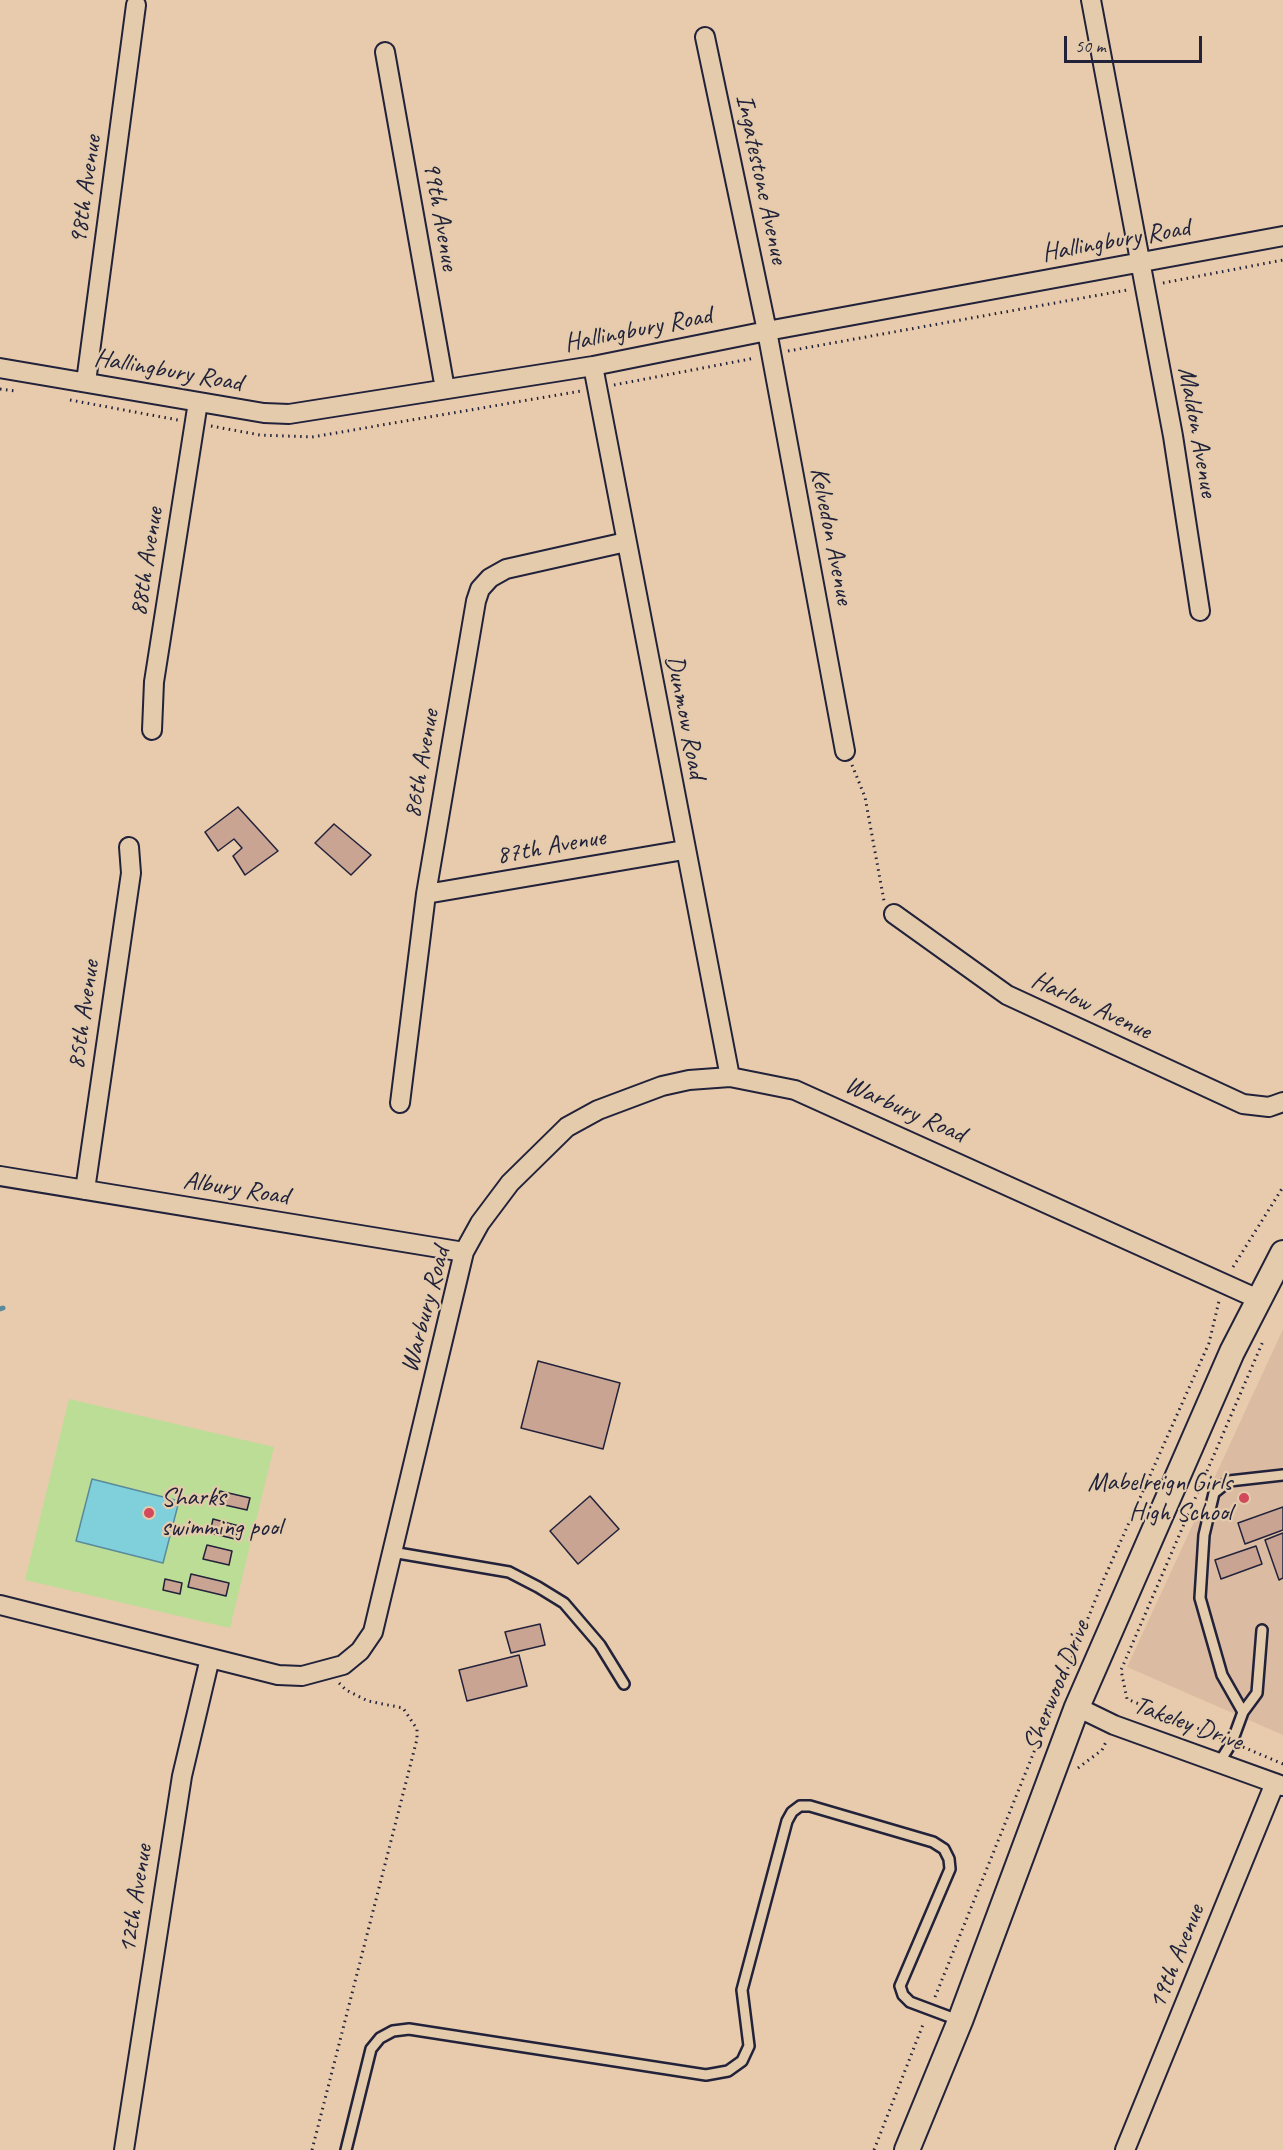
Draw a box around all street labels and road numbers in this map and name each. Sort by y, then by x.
street label: Ingatestone Avenue [728,91,794,267]
street label: 98th Avenue [63,133,109,247]
street label: 99th Avenue [415,159,465,273]
street label: Hallingbury Road [1040,213,1192,269]
street label: Hallingbury Road [562,300,714,360]
street label: Hallingbury Road [92,343,244,399]
street label: Maldon Avenue [1170,364,1224,500]
street label: Kelvedon Avenue [802,465,860,607]
street label: 88th Avenue [123,505,171,619]
street label: Dunmow Road [658,653,712,781]
street label: 86th Avenue [397,707,447,821]
street label: 87th Avenue [494,822,608,872]
street label: 85th Avenue [61,958,107,1072]
street label: Harlow Avenue [1026,965,1156,1047]
street label: Warbury Road [840,1070,970,1150]
street label: Albury Road [181,1165,291,1213]
street label: Warbury Road [394,1244,458,1376]
street label: Sherwood Drive [1017,1616,1097,1756]
street label: Takeley Drive [1129,1690,1247,1758]
street label: 12th Avenue [112,1842,160,1956]
street label: 19th Avenue [1142,1900,1212,2014]

